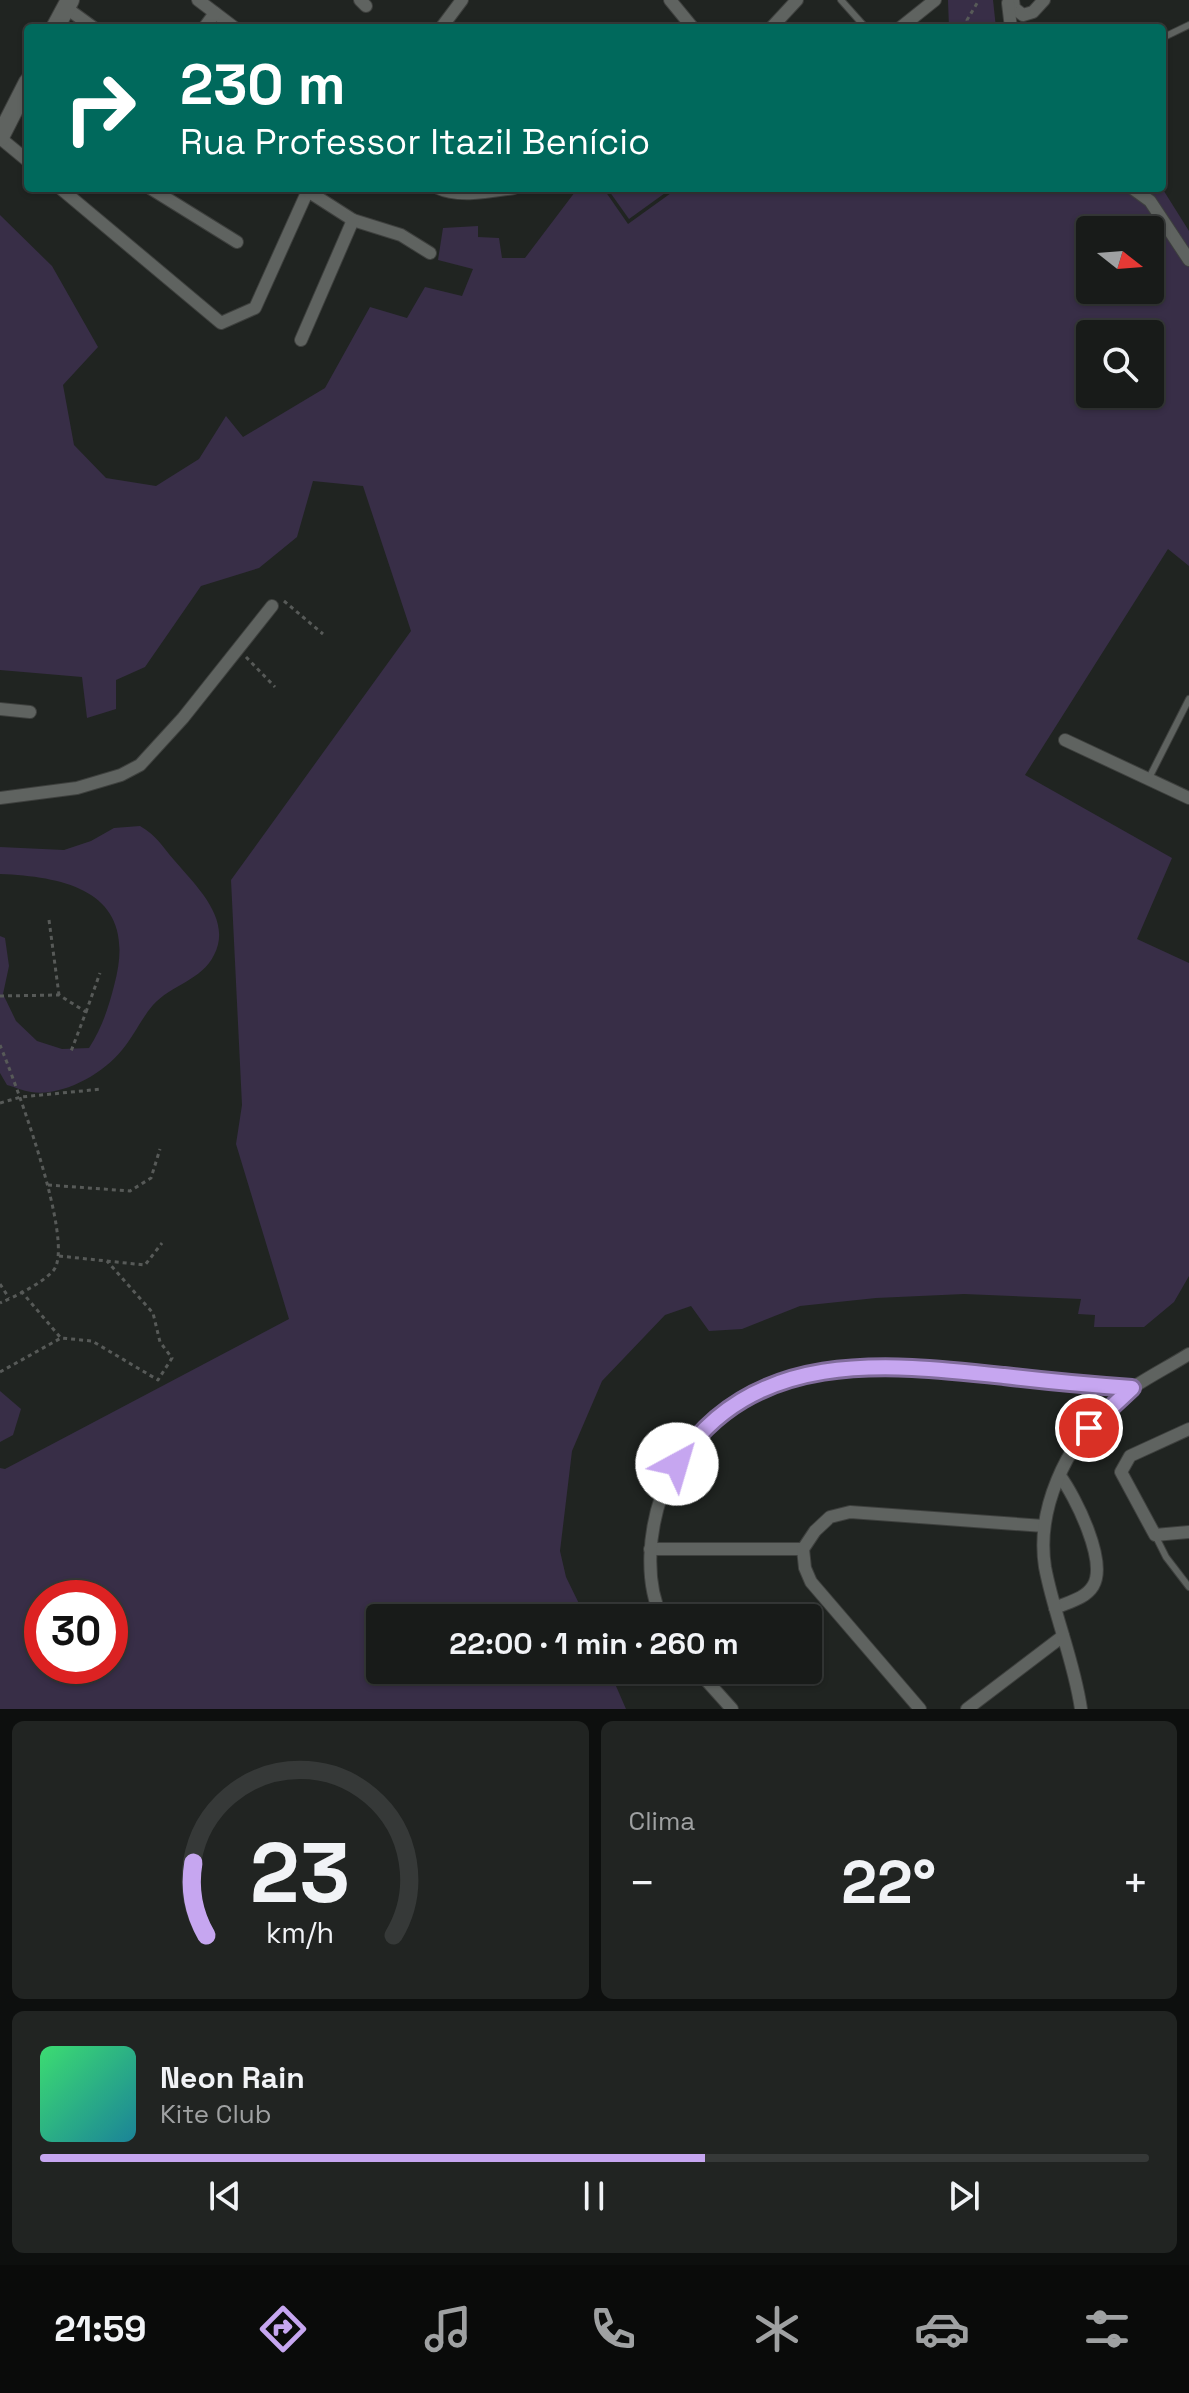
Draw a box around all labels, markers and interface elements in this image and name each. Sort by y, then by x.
text: 230 m [180,49,346,120]
icon: right [48,56,152,160]
text: Rua Professor Itazil Benício [180,119,650,165]
north arrow [1076,216,1164,304]
map controls [1076,216,1164,408]
button: search [1076,320,1164,408]
pin [1055,1394,1123,1462]
icon: arrive [1067,1406,1111,1450]
position arrow [635,1422,719,1506]
speed limit sign: 30 [24,1580,128,1684]
text: 22:00 · 1 min · 260 m [449,1624,739,1663]
text: Clima [629,1804,695,1838]
text: 23 [250,1820,350,1926]
text: 22° [841,1844,936,1921]
text: − [629,1855,656,1911]
text: + [1122,1855,1149,1911]
text: km/h [266,1915,334,1951]
text: Neon Rain [160,2058,305,2097]
text: Kite Club [160,2097,272,2131]
icon: previous [203,2174,247,2218]
icon: pause [572,2174,616,2218]
icon: next [942,2174,986,2218]
icon: directions [255,2301,311,2357]
icon: music [420,2301,476,2357]
icon: phone [585,2301,641,2357]
icon: climate [749,2301,805,2357]
icon: car [914,2301,970,2357]
icon: filters [1079,2301,1135,2357]
text: 21:59 [54,2306,147,2352]

